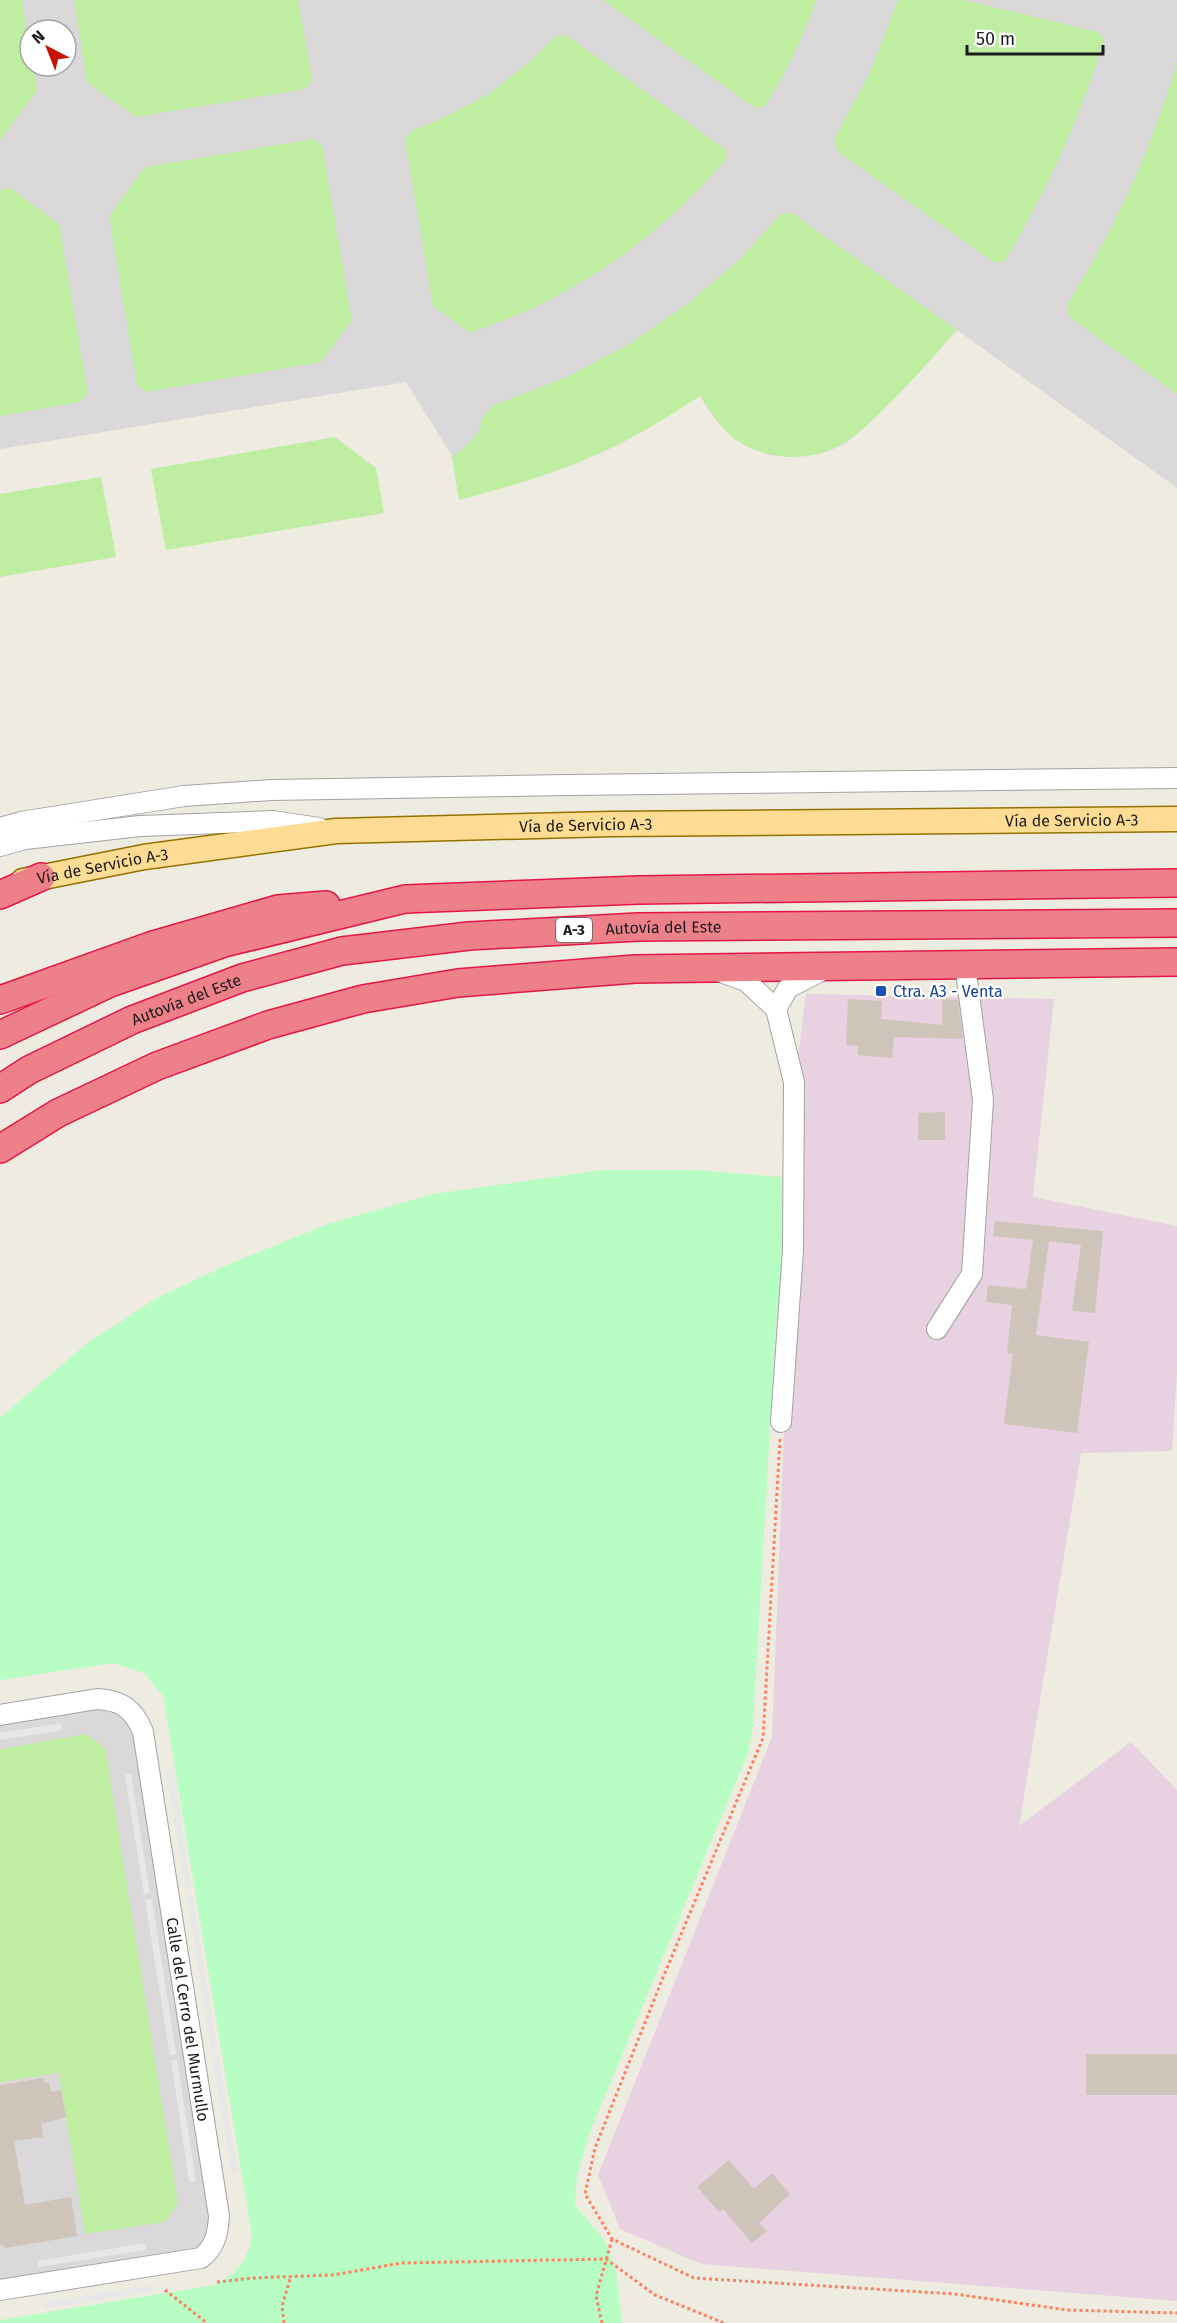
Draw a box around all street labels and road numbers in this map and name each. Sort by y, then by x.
street label: Vía de Servicio A-3 [1005,810,1139,830]
street label: Vía de Servicio A-3 [519,814,653,836]
street label: Vía de Servicio A-3 [35,844,169,888]
street label: Autovía del Este [605,917,722,938]
road number: A-3 [556,918,592,942]
street label: Autovía del Este [128,970,244,1029]
street label: Calle del Cerro del Murmullo [163,1916,214,2123]

